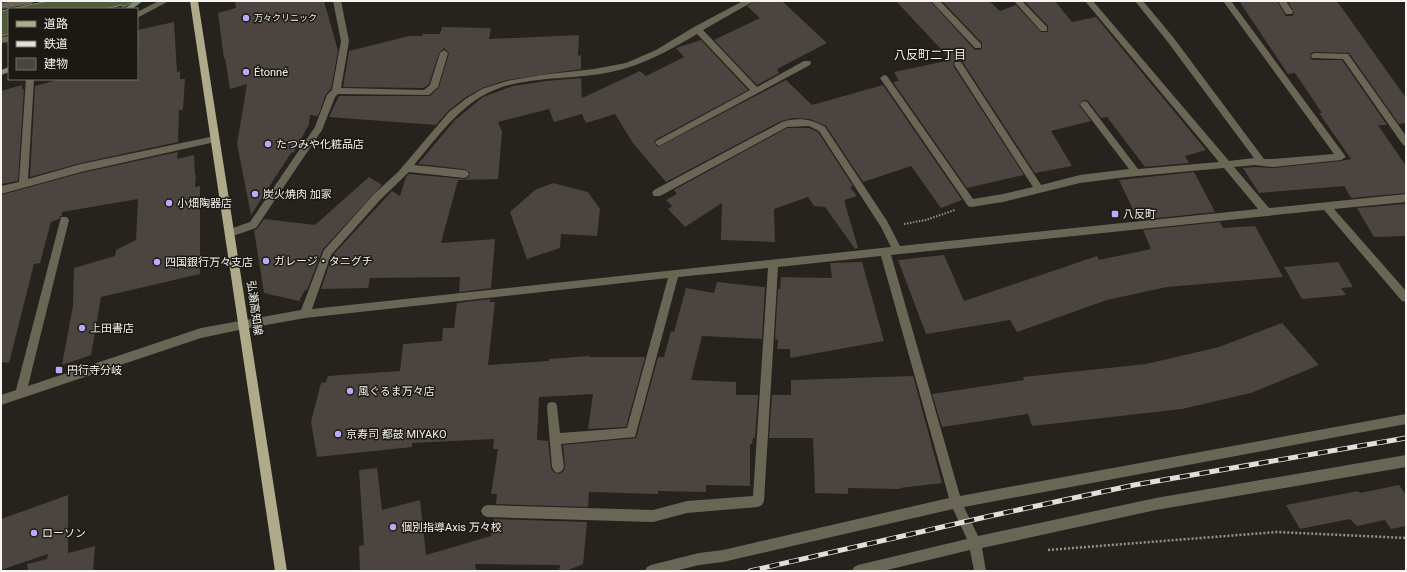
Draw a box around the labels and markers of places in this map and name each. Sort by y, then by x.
marker: 万々クリニック [241,13,251,23]
place label: 万々クリニック [254,13,317,23]
place label: Étonné [254,66,288,79]
marker: Étonné [241,67,251,77]
place label: たつみや化粧品店 [276,138,364,151]
marker: たつみや化粧品店 [263,139,273,149]
place label: 炭火焼肉 加家 [263,188,332,201]
marker: 炭火焼肉 加家 [250,189,260,199]
place label: 小畑陶器店 [177,197,232,210]
marker: 小畑陶器店 [164,198,174,208]
place label: 八反町 [1123,208,1156,221]
marker: 八反町 [1110,209,1120,219]
place label: ガレージ・タニグチ [274,255,373,268]
place label: 四国銀行万々支店 [165,256,253,269]
marker: ガレージ・タニグチ [261,256,271,266]
marker: 四国銀行万々支店 [152,257,162,267]
place label: 上田書店 [90,322,134,335]
marker: 上田書店 [77,323,87,333]
place label: 円行寺分岐 [67,364,122,377]
marker: 円行寺分岐 [54,365,64,375]
place label: 風ぐるま万々店 [358,385,435,398]
marker: 風ぐるま万々店 [345,386,355,396]
place label: 京寿司 都鼓 MIYAKO [346,428,446,441]
marker: 京寿司 都鼓 MIYAKO [333,429,343,439]
place label: 個別指導Axis 万々校 [401,521,502,534]
marker: 個別指導Axis 万々校 [388,522,398,532]
place label: ローソン [42,527,86,540]
marker: ローソン [29,528,39,538]

